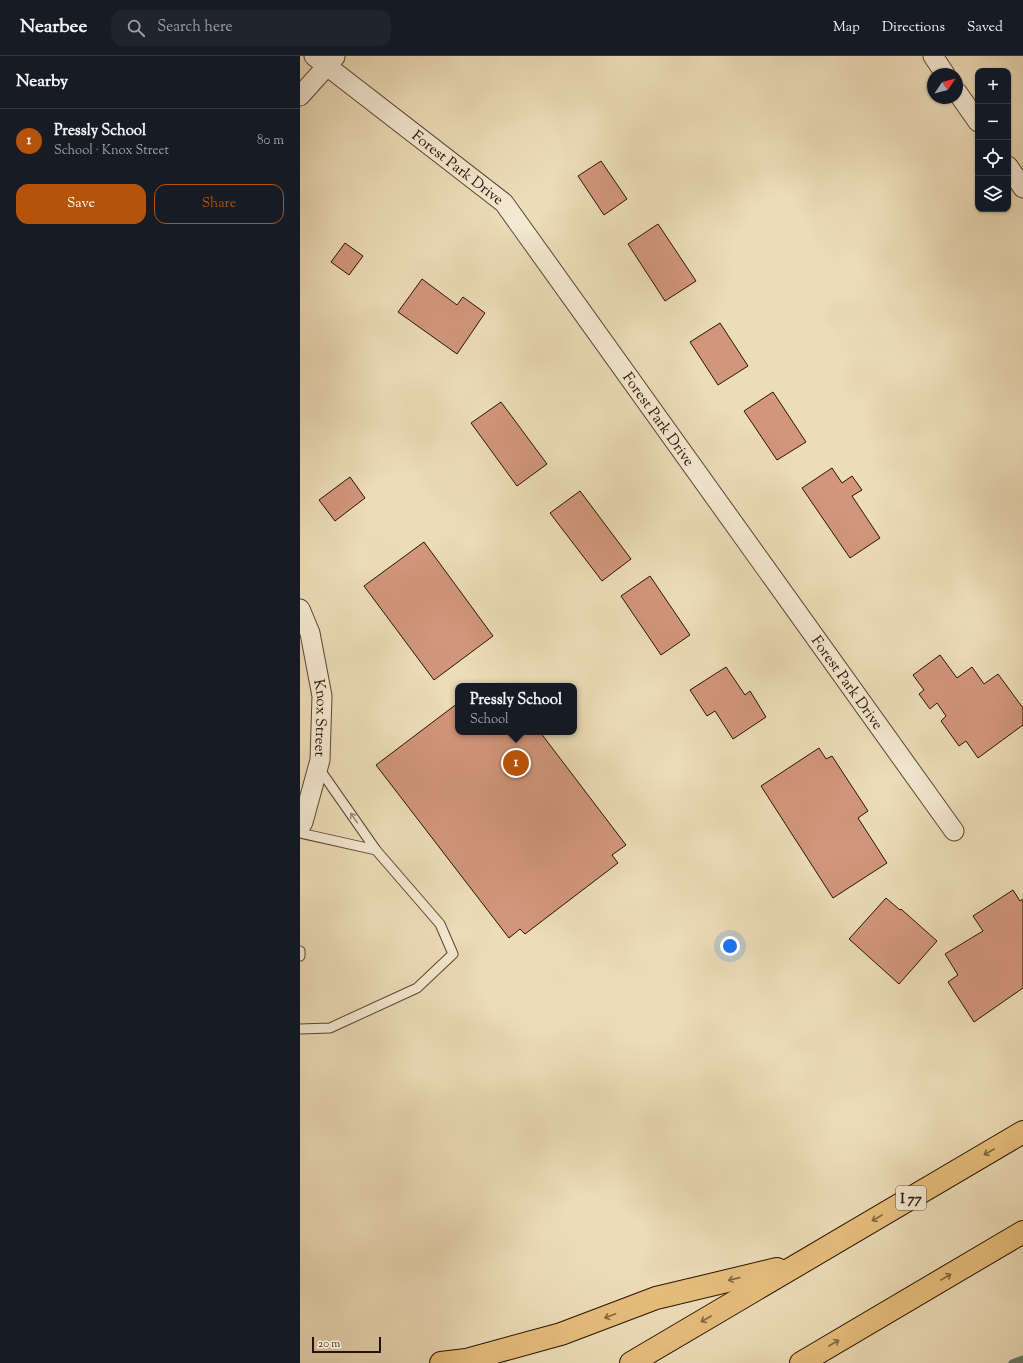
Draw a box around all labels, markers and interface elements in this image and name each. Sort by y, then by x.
search box [111,10,391,46]
text: Nearbee [20,14,87,41]
icon: search [125,17,147,39]
text: Search here [157,17,233,38]
text: Map [833,18,860,38]
text: Directions [882,18,945,38]
text: Saved [967,18,1003,38]
north arrow [927,68,963,104]
map controls [975,68,1011,212]
button: + [975,68,1011,104]
text: Nearby [16,70,68,94]
button: − [975,104,1011,140]
text: Pressly School [54,121,146,142]
street label: Forest Park Drive [407,126,507,211]
text: 1 [27,132,31,150]
text: 80 m [257,132,284,150]
button: locate [975,140,1011,176]
text: School · Knox Street [54,142,169,160]
button: layers [975,176,1011,212]
button: Save [16,184,146,224]
button: Share [154,184,284,224]
street label: Forest Park Drive [617,369,699,471]
street label: Forest Park Drive [805,632,887,735]
street label: Knox Street [307,678,331,757]
popup [455,683,577,735]
text: Pressly School [470,690,562,711]
text: School [470,711,509,729]
pin: 1 [503,748,529,778]
one-way arrow [350,813,358,824]
your location [720,936,740,956]
one-way arrow [983,1149,995,1157]
road number: I 77 [896,1186,926,1210]
one-way arrow [872,1214,883,1222]
one-way arrow [940,1273,952,1281]
one-way arrow [728,1276,741,1284]
one-way arrow [604,1312,616,1320]
one-way arrow [701,1315,712,1323]
scale bar [312,1335,381,1354]
text: 20 m [318,1336,340,1352]
one-way arrow [828,1339,840,1347]

